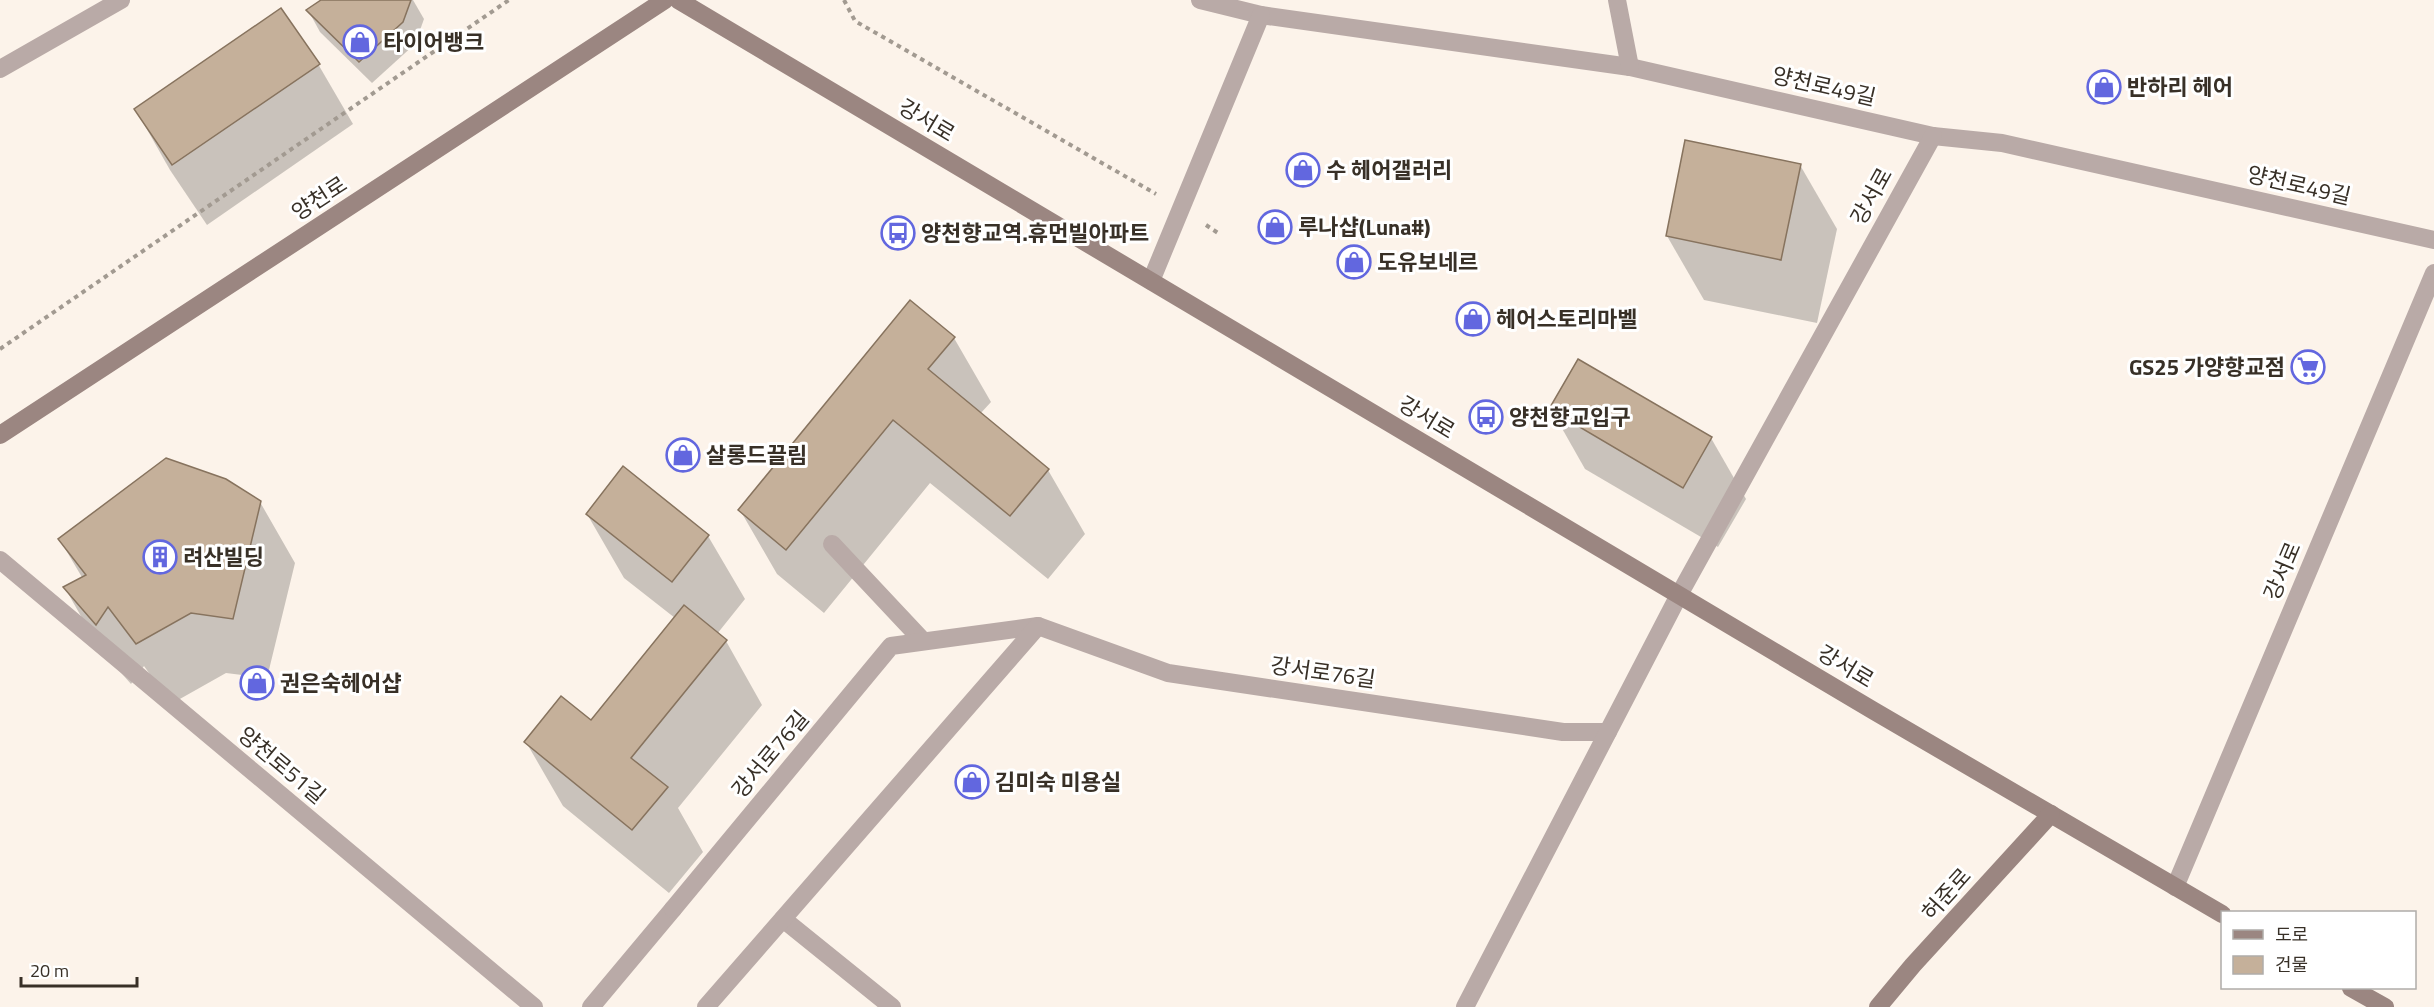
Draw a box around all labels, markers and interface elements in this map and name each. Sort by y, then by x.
shop icon: 타이어뱅크 [342,24,378,60]
place label: 타이어뱅크 [383,25,484,59]
street label: 양천로49길 [1769,58,1879,114]
shop icon: 반하리 헤어 [2086,69,2122,105]
place label: 반하리 헤어 [2127,70,2233,104]
street label: 강서로 [892,90,962,150]
shop icon: 수 헤어갤러리 [1285,152,1321,188]
place label: 수 헤어갤러리 [1326,153,1452,187]
street label: 양천로49길 [2244,157,2354,213]
street label: 강서로 [1841,161,1901,231]
street label: 양천로 [284,167,354,229]
shop icon: 루나샵(Luna#) [1257,209,1293,245]
place label: 루나샵(Luna#) [1298,210,1431,244]
bus stop icon: 양천향교역.휴먼빌아파트 [880,215,916,251]
place label: 양천향교역.휴먼빌아파트 [921,216,1149,250]
shop icon: 도유보네르 [1336,244,1372,280]
place label: 도유보네르 [1377,245,1478,279]
shop icon: 헤어스토리마벨 [1455,301,1491,337]
place label: 헤어스토리마벨 [1496,302,1638,336]
supermarket icon: GS25 가양향교점 [2290,349,2326,385]
place label: GS25 가양향교점 [2129,350,2285,384]
street label: 강서로 [1392,387,1462,447]
bus stop icon: 양천향교입구 [1468,399,1504,435]
place label: 양천향교입구 [1509,400,1630,434]
shop icon: 살롱드끌림 [665,437,701,473]
place label: 살롱드끌림 [706,438,807,472]
street label: 강서로 [2254,536,2310,606]
building icon: 려산빌딩 [142,539,178,575]
place label: 려산빌딩 [183,540,264,574]
street label: 강서로 [1811,636,1881,696]
street label: 강서로76길 [1268,648,1378,696]
shop icon: 권은숙헤어샵 [239,665,275,701]
place label: 권은숙헤어샵 [280,666,401,700]
street label: 강서로76길 [723,703,817,805]
street label: 양천로51길 [231,718,333,812]
shop icon: 김미숙 미용실 [954,764,990,800]
place label: 김미숙 미용실 [995,765,1121,799]
street label: 허준로 [1913,860,1979,928]
legend [2221,911,2416,989]
text: 도로 [2275,921,2308,948]
scale bar [21,950,136,988]
text: 건물 [2275,951,2308,978]
text: 20 m [30,957,69,984]

